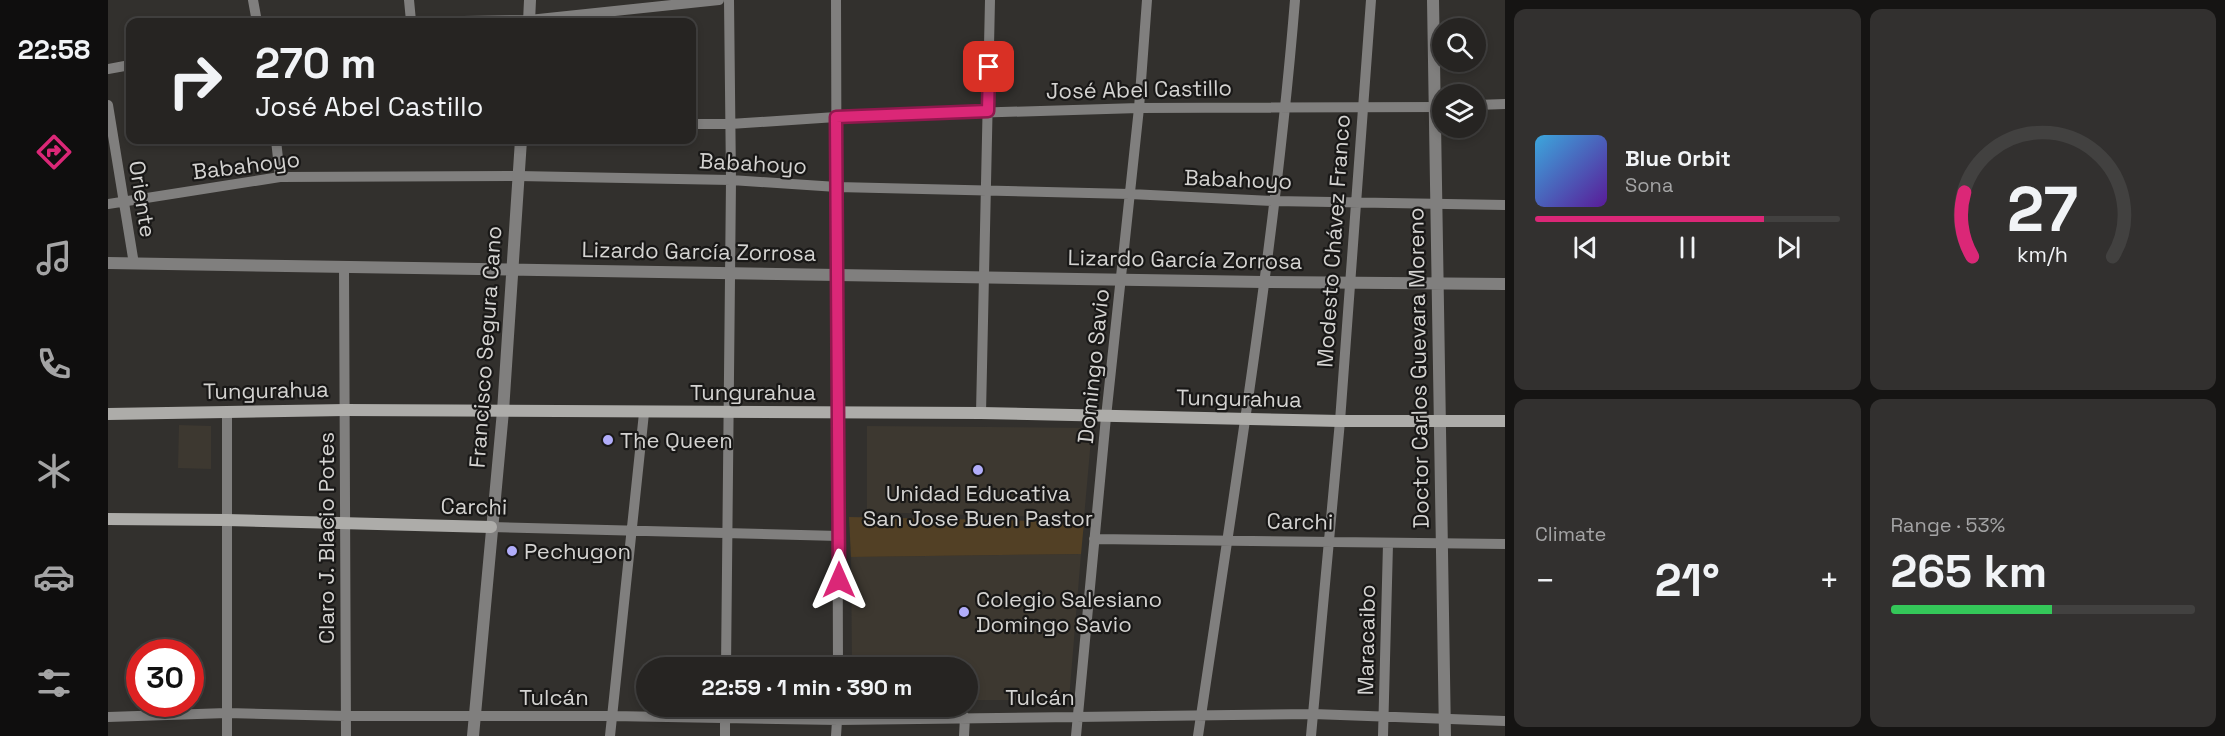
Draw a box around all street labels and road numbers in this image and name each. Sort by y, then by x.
street label: José Abel Castillo [1046,73,1232,105]
street label: Modesto Chávez Franco [1310,114,1356,368]
street label: Babahoyo [191,145,301,185]
street label: Babahoyo [698,146,808,180]
street label: Oriente [123,159,163,239]
street label: Babahoyo [1183,163,1293,195]
street label: Doctor Carlos Guevara Moreno [1401,207,1435,529]
street label: Francisco Segura Cano [463,225,507,469]
street label: Lizardo García Zorrosa [581,235,817,267]
street label: Lizardo García Zorrosa [1067,243,1303,275]
street label: Domingo Savio [1071,287,1115,445]
street label: Tungurahua [203,375,329,405]
street label: Tungurahua [690,378,816,406]
street label: Tungurahua [1176,383,1302,413]
street label: Claro J. Blacio Potes [312,432,340,644]
street label: Carchi [440,491,508,521]
street label: Carchi [1266,506,1334,536]
street label: Maracaibo [1351,584,1381,696]
street label: Tulcán [519,683,589,711]
street label: Tulcán [1005,683,1075,711]

